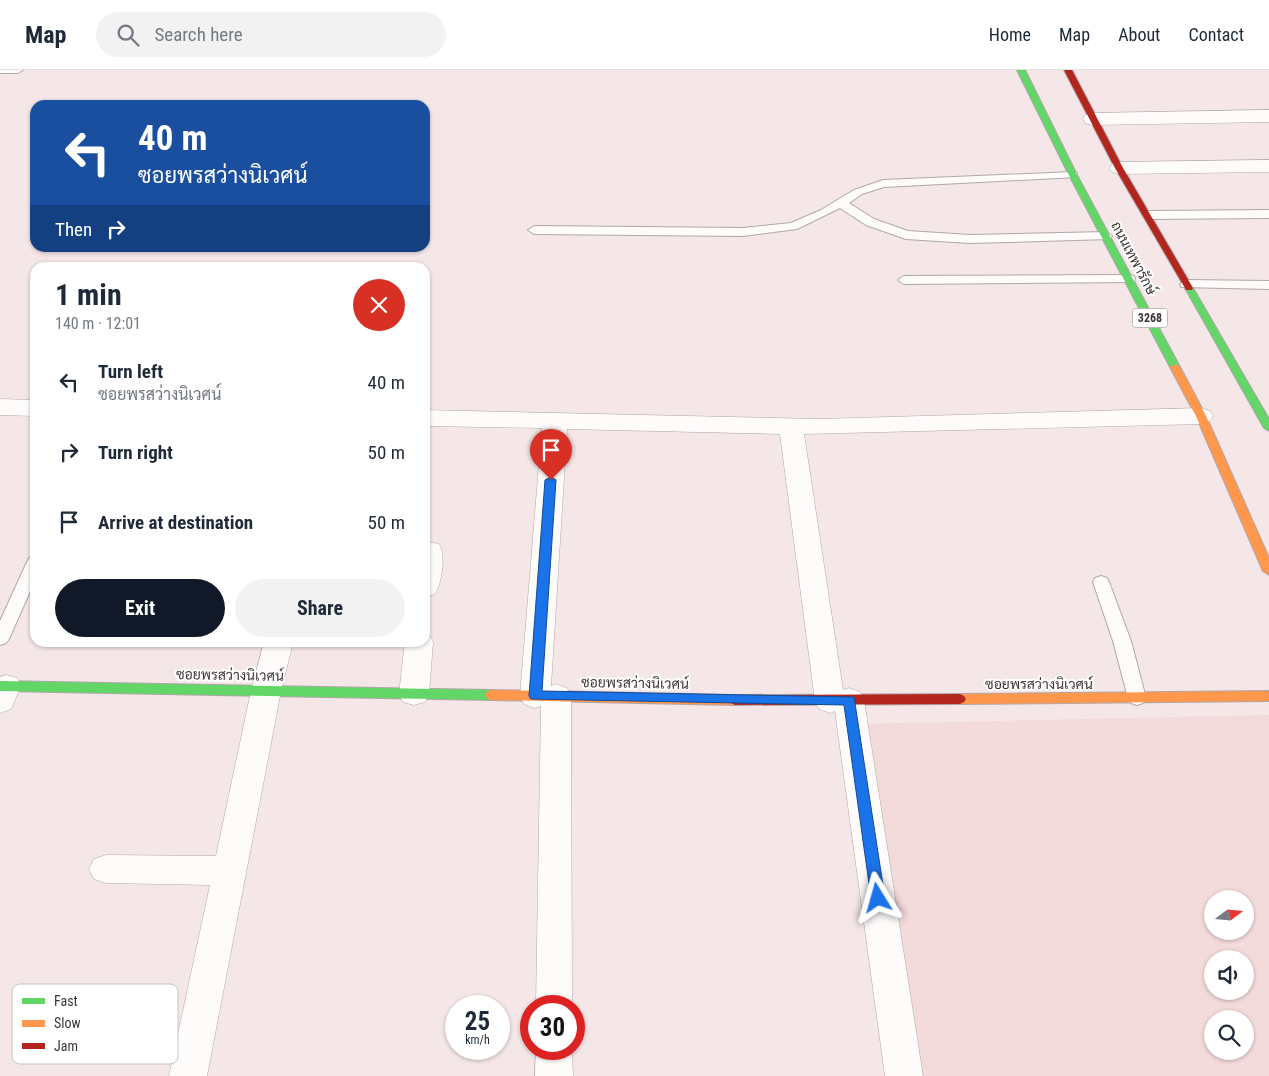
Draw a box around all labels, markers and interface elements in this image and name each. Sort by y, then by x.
search box [96,12,446,57]
text: Map [25,21,66,49]
icon: search [114,21,142,49]
text: Search here [154,23,243,46]
text: Home [989,24,1031,45]
text: Map [1059,24,1090,45]
text: About [1118,24,1160,45]
text: Contact [1188,24,1244,45]
text: 40 m [138,118,207,159]
icon: left [55,120,120,185]
text: ซอยพรสว่างนิเวศน์ [138,163,308,188]
icon: right [102,215,130,243]
text: Then [55,218,92,241]
street label: ถนนเทพารักษ์ [1108,218,1161,298]
text: 1 min [55,277,122,312]
button: close [353,279,405,331]
road number: 3268 [1132,308,1168,328]
text: 140 m · 12:01 [55,314,141,333]
text: Turn left [98,360,163,383]
icon: left [55,368,83,396]
text: 40 m [368,371,405,394]
text: ซอยพรสว่างนิเวศน์ [98,385,221,404]
pin [530,429,572,480]
icon: arrive [537,436,565,464]
icon: right [55,438,83,466]
text: Turn right [98,441,173,464]
text: 50 m [368,441,405,464]
icon: arrive [55,508,83,536]
text: Arrive at destination [98,511,253,534]
text: 50 m [368,511,405,534]
button: Exit [55,579,225,637]
button: Share [235,579,405,637]
street label: ซอยพรสว่างนิเวศน์ [176,665,284,684]
street label: ซอยพรสว่างนิเวศน์ [581,673,689,692]
street label: ซอยพรสว่างนิเวศน์ [985,675,1093,692]
position arrow [851,871,903,923]
north arrow [1204,890,1254,940]
map controls [1204,890,1254,1060]
button: sound [1204,950,1254,1000]
legend [12,984,178,1064]
text: Fast [54,993,78,1009]
speed limit sign: 30 [520,995,585,1060]
text: 25 [465,1007,490,1036]
button: search [1204,1010,1254,1060]
text: Slow [54,1015,81,1031]
text: km/h [465,1033,490,1047]
text: Jam [54,1038,78,1054]

